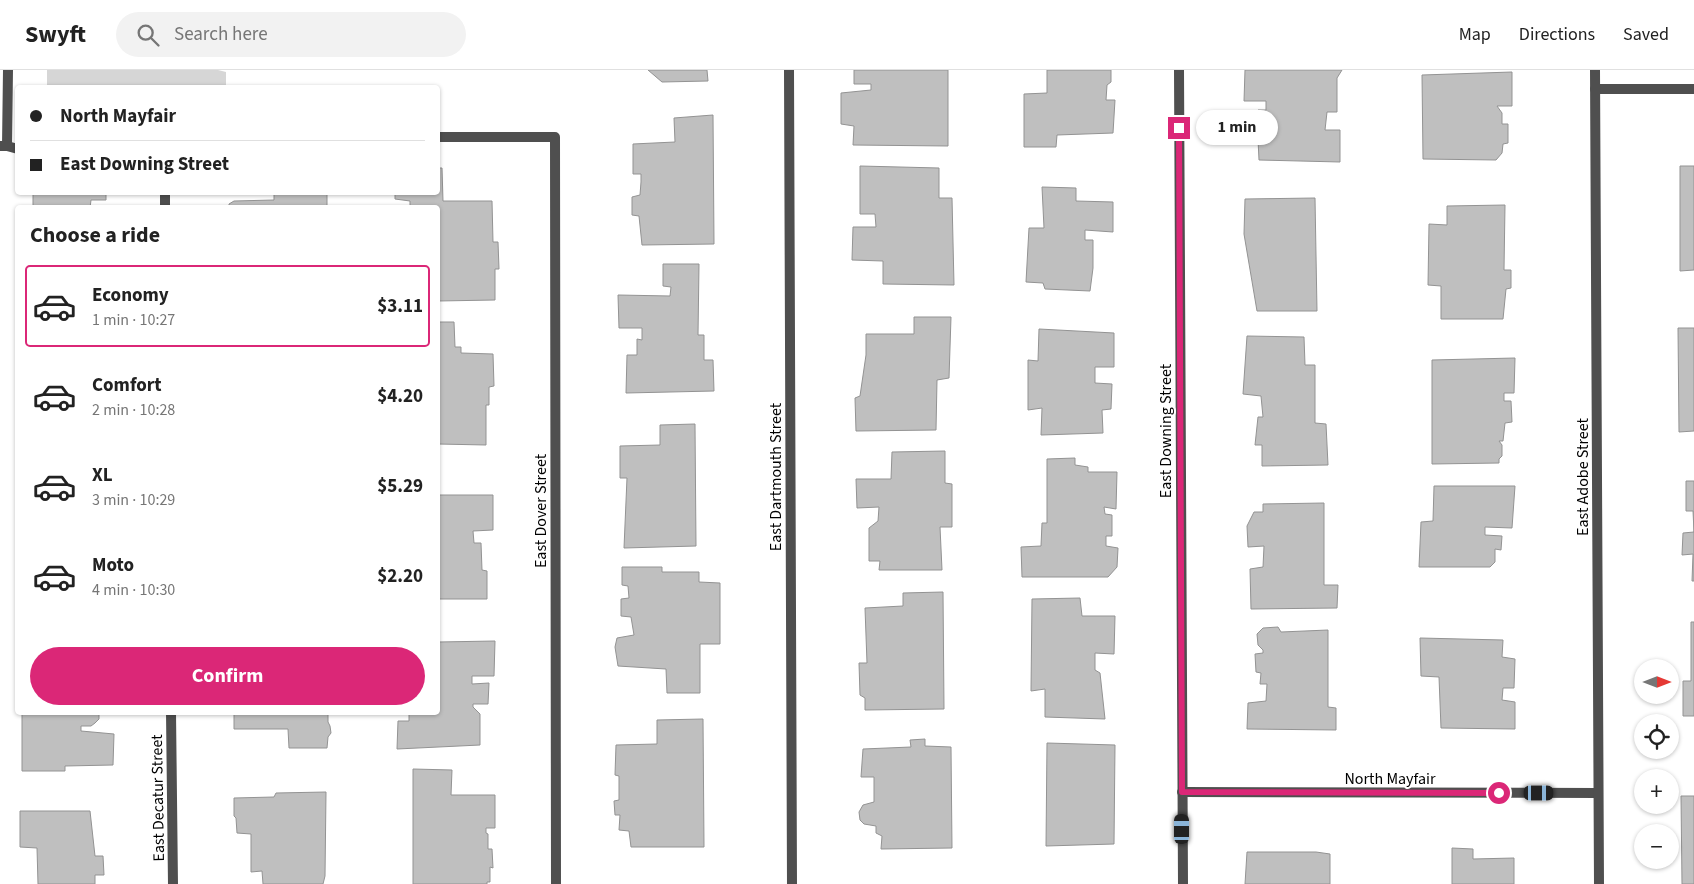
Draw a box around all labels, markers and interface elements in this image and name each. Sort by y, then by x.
search box [116,12,466,57]
text: Swyft [25,17,86,52]
icon: search [134,21,162,49]
text: Search here [174,21,268,48]
text: Map [1459,22,1491,47]
text: Directions [1519,22,1595,47]
text: Saved [1623,22,1669,47]
text: North Mayfair [60,103,176,130]
callout: 1 min [1196,110,1279,146]
text: 1 min [1218,116,1256,138]
route end [1168,117,1190,139]
text: East Downing Street [60,151,229,178]
text: Choose a ride [30,219,160,251]
text: Economy [92,282,169,309]
icon: car [32,284,77,329]
text: $3.11 [377,293,423,320]
text: 1 min · 10:27 [92,309,175,331]
street label: East Downing Street [1155,363,1177,498]
text: Comfort [92,372,162,399]
icon: car [32,374,77,419]
text: $4.20 [377,383,423,410]
text: 2 min · 10:28 [92,399,175,421]
street label: East Dartmouth Street [765,402,787,551]
street label: East Adobe Street [1572,418,1594,536]
street label: East Dover Street [530,453,552,568]
text: XL [92,462,113,489]
icon: car [32,464,77,509]
text: $5.29 [377,473,423,500]
text: 3 min · 10:29 [92,489,175,511]
text: Moto [92,552,134,579]
icon: car [32,554,77,599]
text: $2.20 [377,563,423,590]
text: 4 min · 10:30 [92,579,175,601]
button: Confirm [30,647,425,705]
north arrow [1634,659,1679,704]
map controls [1634,659,1679,869]
button: locate [1634,714,1679,759]
street label: East Decatur Street [146,734,170,862]
street label: North Mayfair [1345,768,1436,790]
button: + [1634,769,1679,814]
route start [1488,782,1510,804]
car [1524,786,1554,801]
car [1174,814,1189,844]
button: − [1634,824,1679,869]

